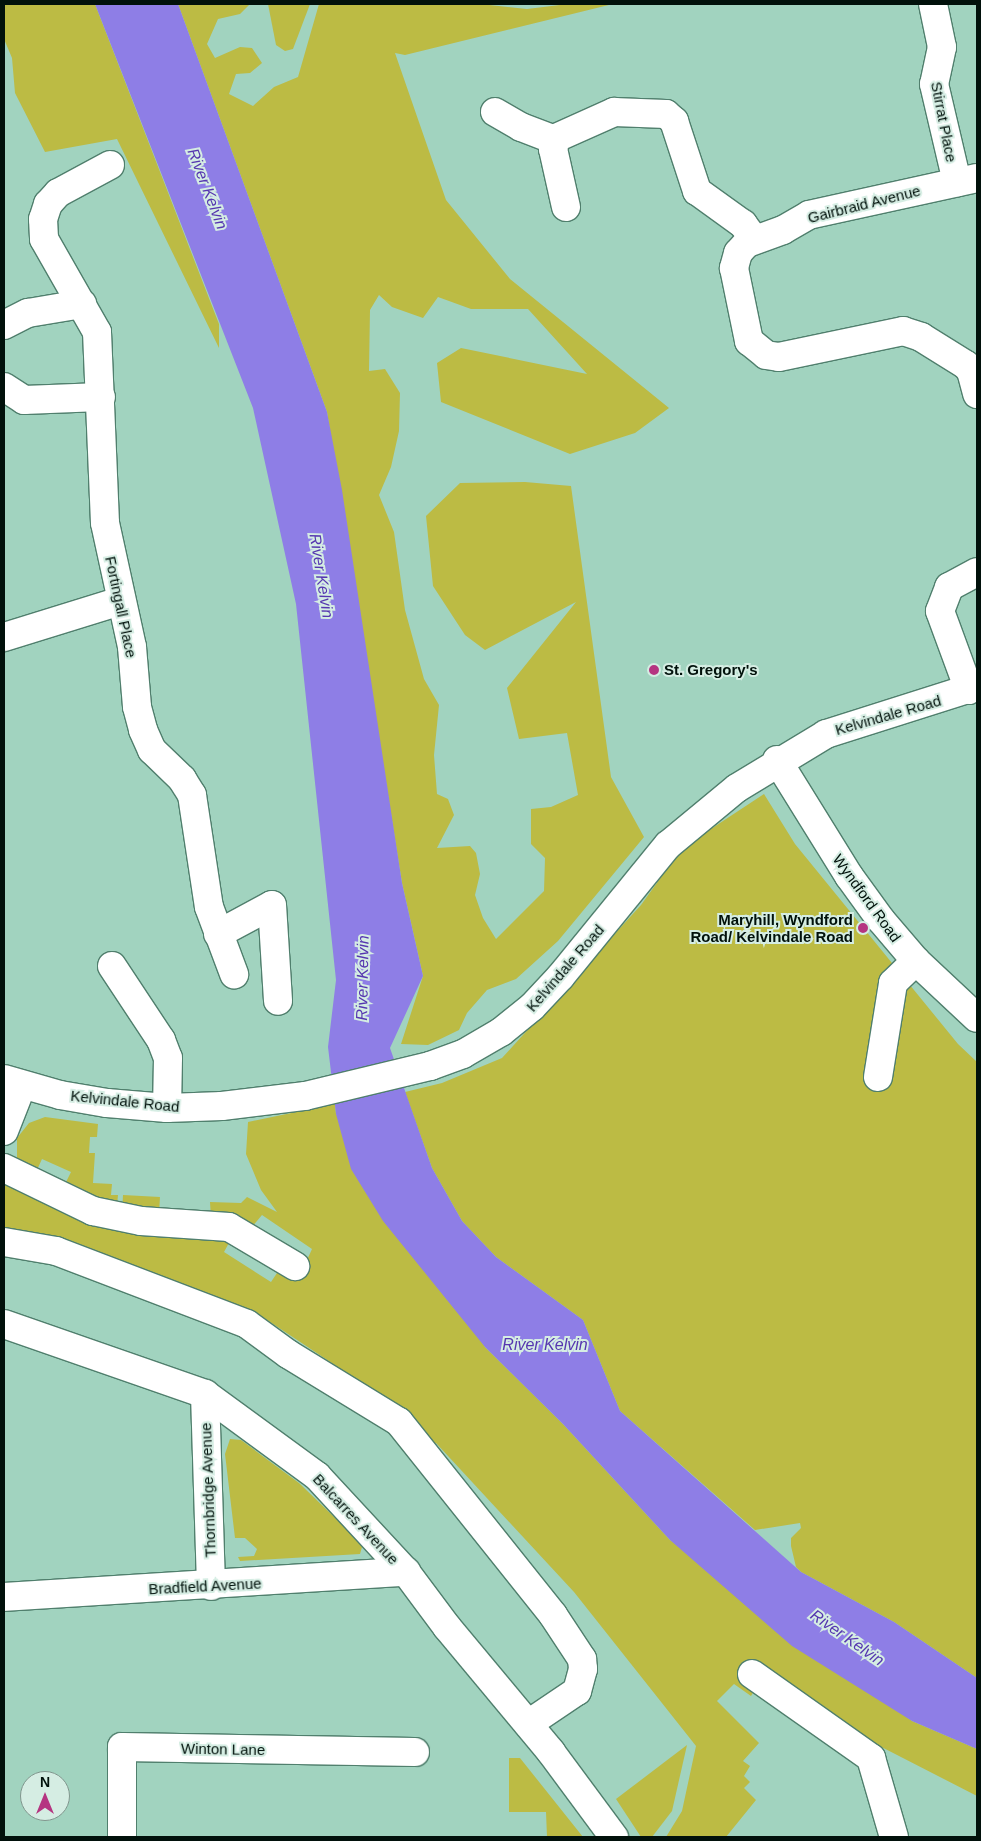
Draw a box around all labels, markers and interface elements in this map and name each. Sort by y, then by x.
street label: Stirrat Place [927,80,961,164]
water label: River Kelvin [183,146,231,232]
street label: Gairbraid Avenue [805,181,923,227]
water label: River Kelvin [305,532,337,620]
street label: Fortingall Place [101,555,141,659]
place label: St. Gregory's [664,661,758,679]
marker: St. Gregory's [648,664,660,676]
street label: Kelvindale Road [833,691,943,739]
street label: Wyndford Road [829,851,905,945]
place label: Maryhill, Wyndford Road/ Kelvindale Road [690,910,853,945]
street label: Kelvindale Road [522,921,608,1015]
marker: Maryhill, Wyndford Road/ Kelvindale Road [857,922,869,934]
water label: River Kelvin [353,935,373,1021]
street label: Kelvindale Road [70,1086,180,1116]
water label: River Kelvin [502,1335,588,1355]
street label: Thornbridge Avenue [197,1422,219,1558]
street label: Balcarres Avenue [309,1470,403,1568]
street label: Bradfield Avenue [148,1574,262,1598]
water label: River Kelvin [807,1606,887,1670]
street label: Winton Lane [181,1739,265,1759]
north arrow [20,1771,70,1821]
text: N [40,1774,50,1790]

